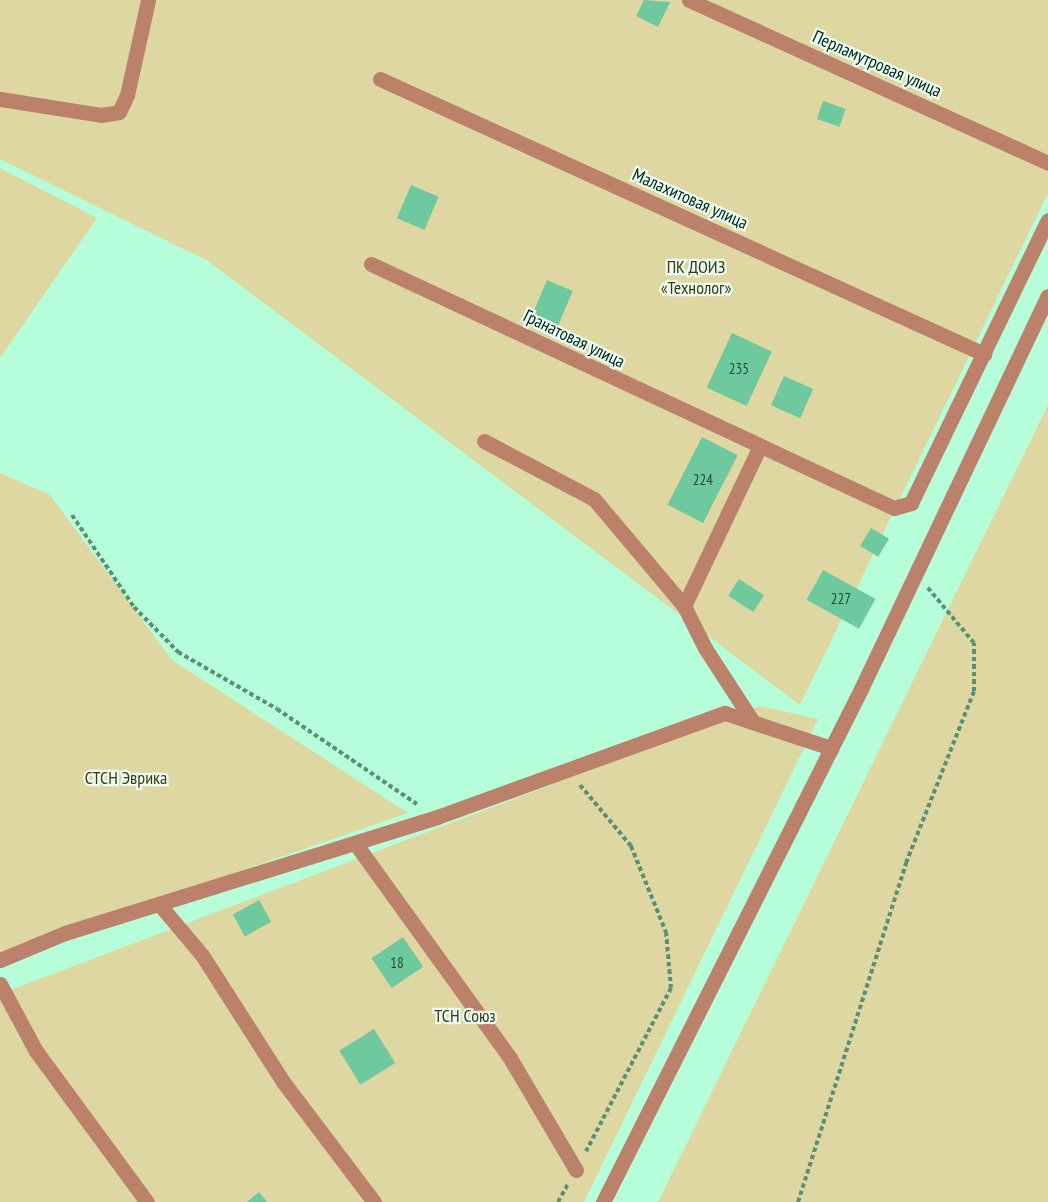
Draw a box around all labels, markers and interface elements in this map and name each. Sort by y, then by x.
street label: Перламутровая улица [809,26,945,102]
street label: Малахитовая улица [629,164,751,234]
park label: ПК ДОИЗ «Технолог» [661,257,731,300]
street label: Гранатовая улица [520,305,628,373]
house number: 235 [729,360,749,378]
house number: 224 [693,471,713,489]
house number: 227 [831,590,851,608]
park label: СТСН Эврика [85,767,167,789]
house number: 18 [390,954,404,972]
park label: ТСН Союз [434,1005,496,1027]

